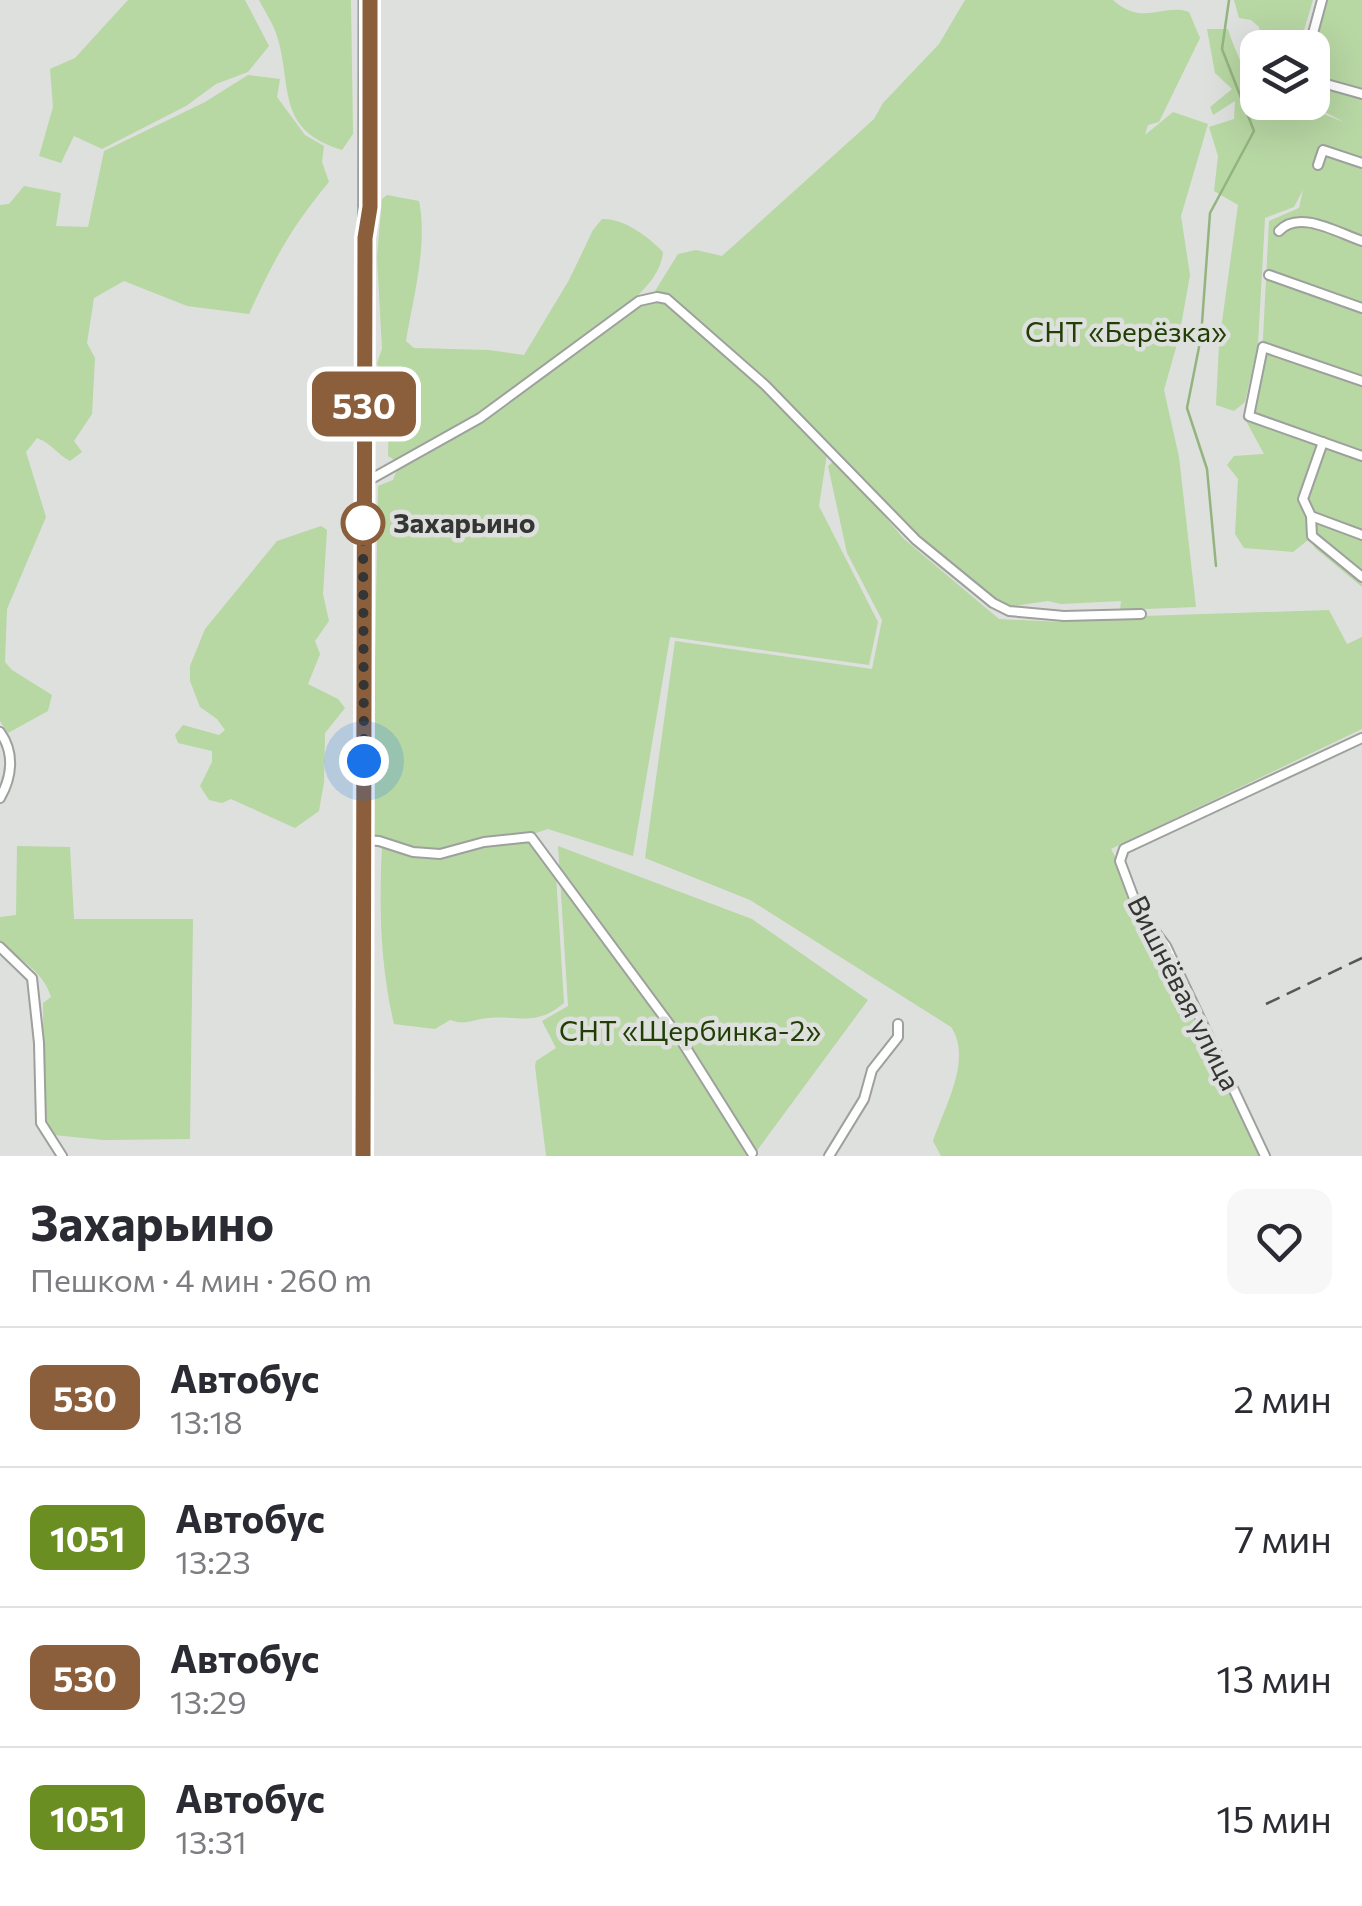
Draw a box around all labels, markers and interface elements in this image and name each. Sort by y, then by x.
map controls [1240,30,1330,120]
button: layers [1240,30,1330,120]
park label: СНТ «Берёзка» [1025,314,1227,348]
line badge: 530 [306,372,422,436]
text: 530 [332,383,396,426]
marker: Захарьино [342,502,384,544]
place label: Захарьино [393,505,535,539]
your location [339,736,389,786]
street label: Вишнёвая улица [1121,889,1249,1096]
park label: СНТ «Щербинка-2» [559,1013,821,1047]
button: heart [1227,1189,1332,1294]
text: Захарьино [30,1192,274,1251]
text: Пешком · 4 мин · 260 m [30,1259,372,1299]
text: Автобус [170,1354,320,1401]
text: 2 мин [1233,1374,1332,1421]
text: 530 [53,1376,117,1419]
text: 13:18 [170,1401,243,1441]
text: Автобус [175,1494,325,1541]
text: 7 мин [1234,1514,1332,1561]
text: 1051 [50,1516,125,1559]
text: 13:23 [175,1541,251,1581]
text: Автобус [170,1634,320,1681]
text: 13 мин [1216,1654,1332,1701]
text: 530 [53,1656,117,1699]
text: 13:29 [170,1681,247,1721]
text: Автобус [175,1774,325,1821]
text: 15 мин [1216,1794,1332,1841]
text: 1051 [50,1796,125,1839]
text: 13:31 [175,1821,247,1861]

